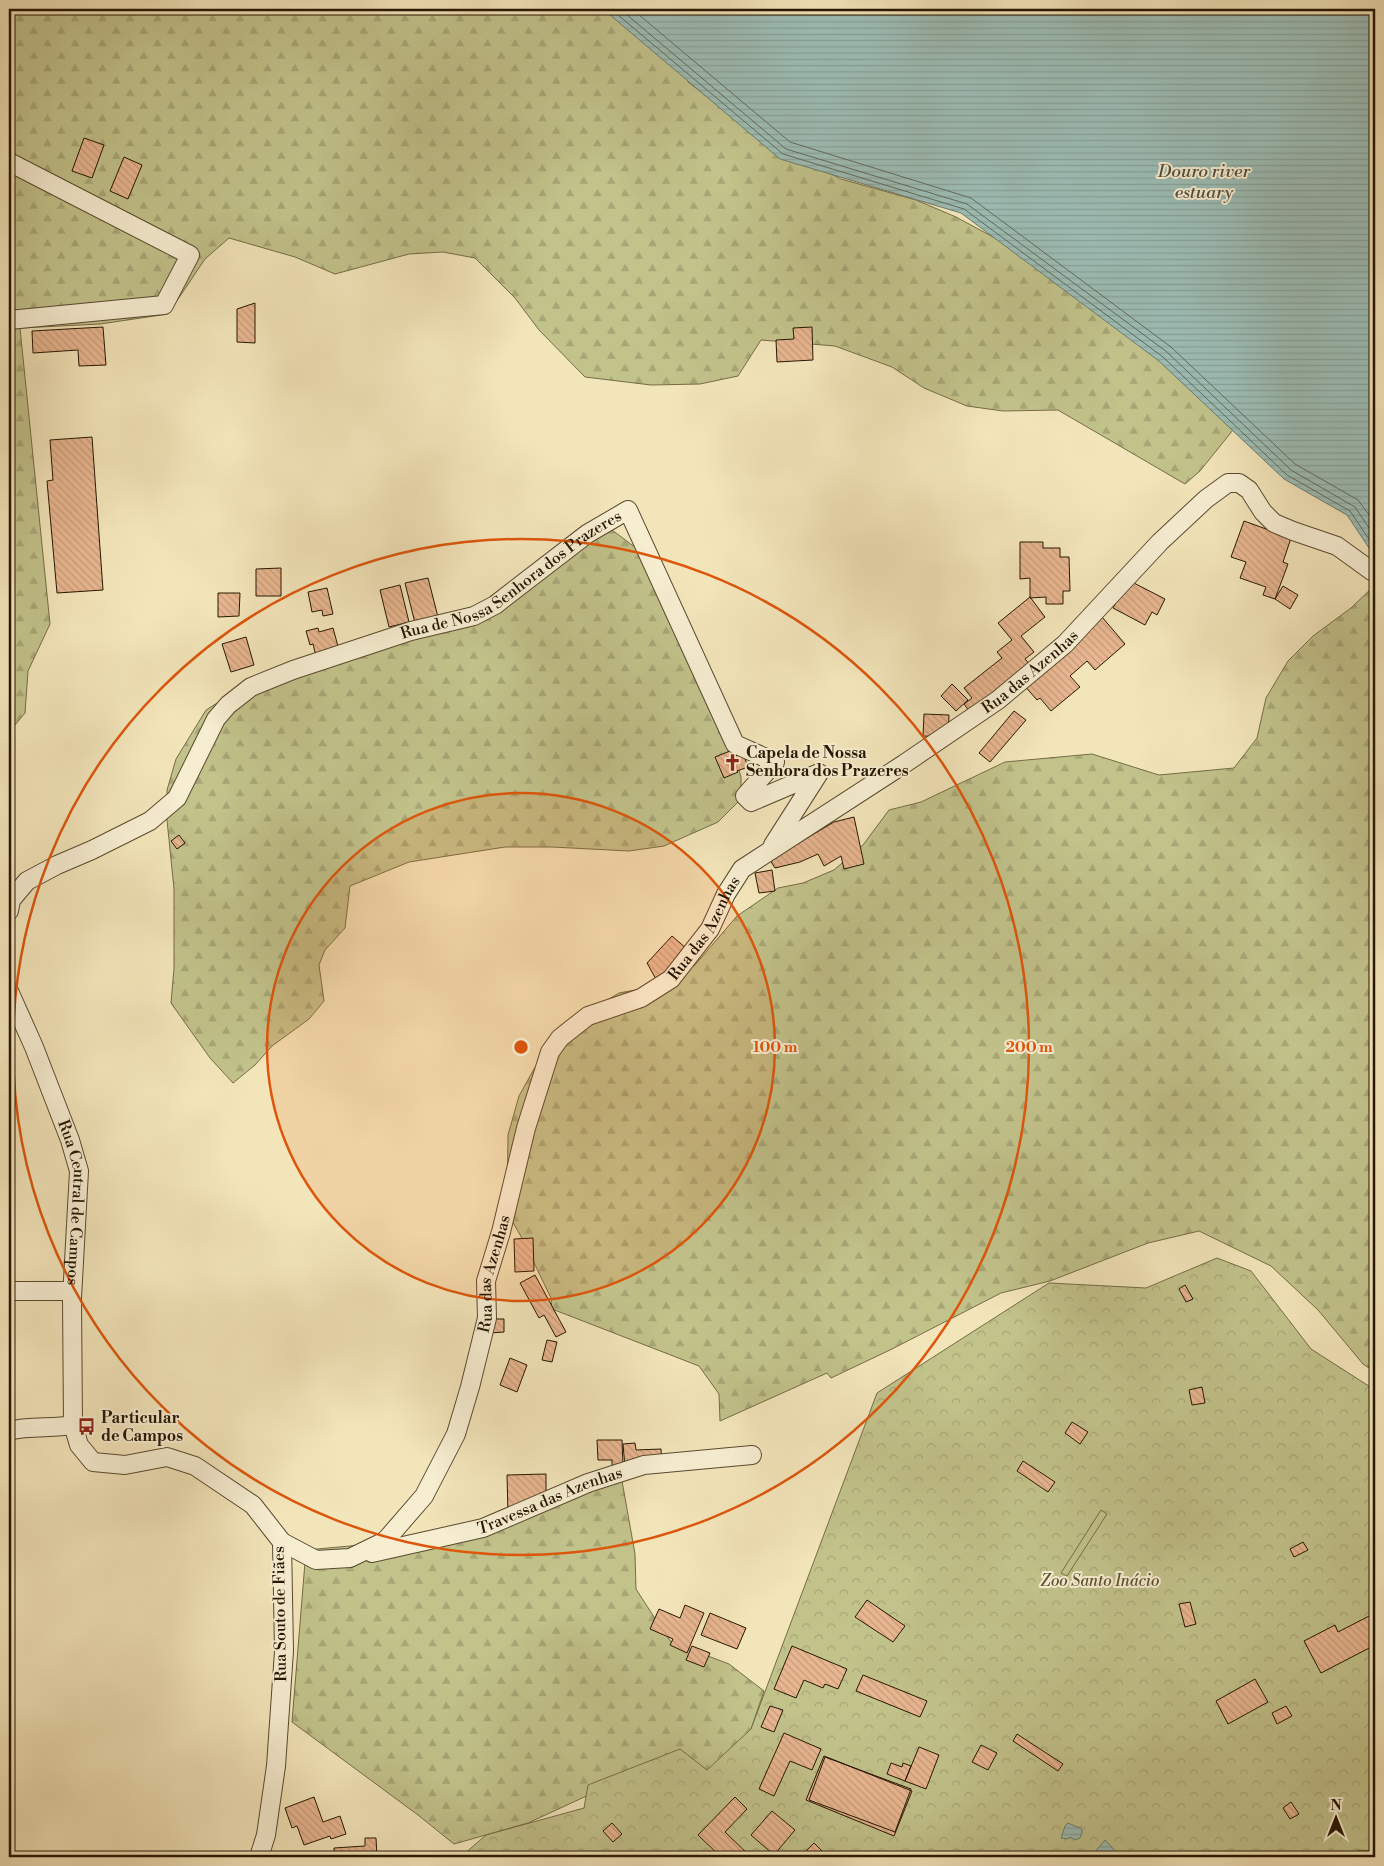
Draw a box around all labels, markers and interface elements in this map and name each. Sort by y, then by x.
water label: Douro river estuary [1157,160,1250,204]
street label: Rua de Nossa Senhora dos Prazeres [398,506,625,644]
street label: Rua das Azenhas [978,626,1083,718]
place label: Capela de Nossa Senhora dos Prazeres [746,743,909,781]
church icon: Capela de Nossa Senhora dos Prazeres [722,752,742,772]
street label: Rua das Azenhas [664,873,745,984]
centre of rings [512,1038,530,1056]
text: 100 m [753,1038,798,1057]
text: 200 m [1005,1038,1053,1057]
street label: Rua Central de Campos [53,1117,89,1286]
street label: Rua das Azenhas [474,1213,515,1335]
place label: Particular de Campos [101,1408,183,1446]
bus stop icon: Particular de Campos [77,1417,97,1437]
street label: Travessa das Azenhas [476,1463,625,1539]
street label: Rua Souto de Fiães [269,1546,291,1682]
park label: Zoo Santo Inácio [1041,1571,1159,1591]
north arrow [1312,1794,1362,1844]
text: N [1330,1797,1342,1815]

